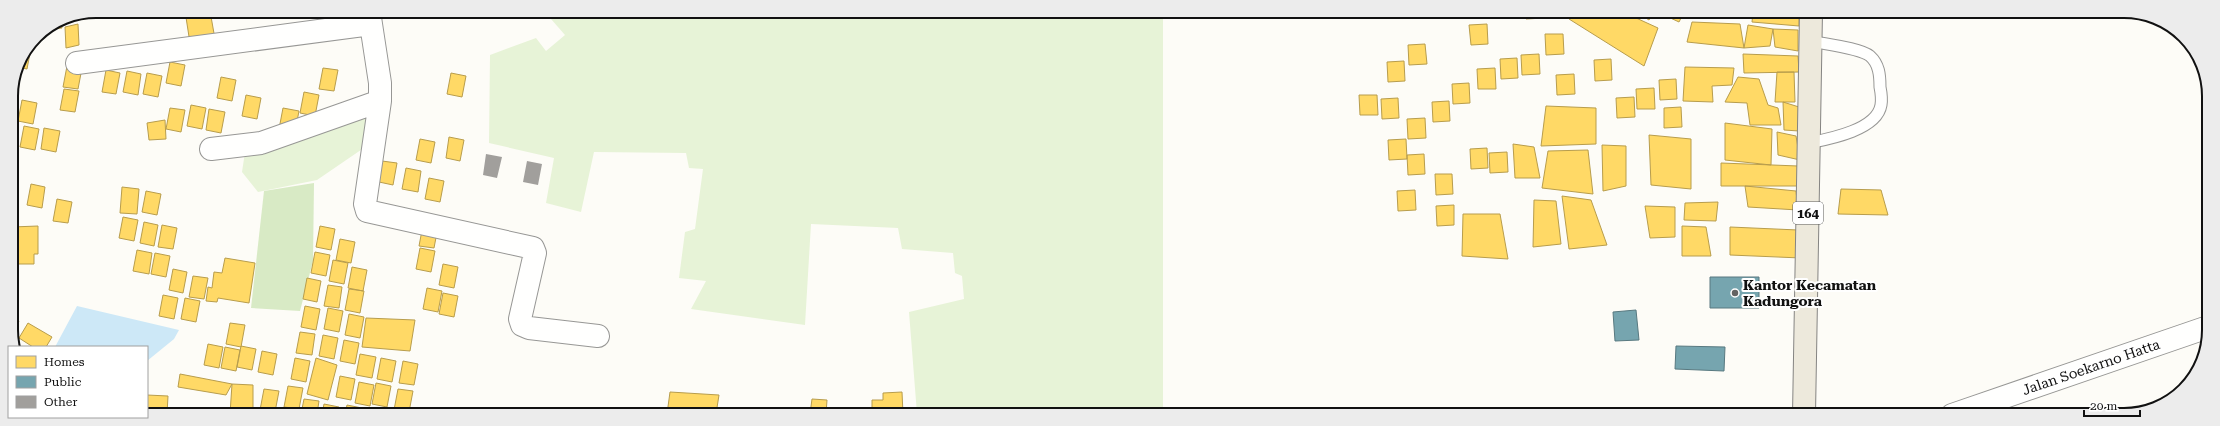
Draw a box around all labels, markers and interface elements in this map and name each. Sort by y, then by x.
road number: 164 [1793,202,1823,224]
place label: Kantor Kecamatan Kadungora [1743,277,1877,309]
marker: Kantor Kecamatan Kadungora [1730,288,1740,298]
street label: Jalan Soekarno Hatta [2020,336,2162,398]
legend [8,346,148,418]
text: Homes [44,355,85,369]
text: Public [44,375,82,389]
scale bar [2084,392,2140,418]
text: Other [44,395,77,409]
text: 20 m [2090,399,2117,413]

